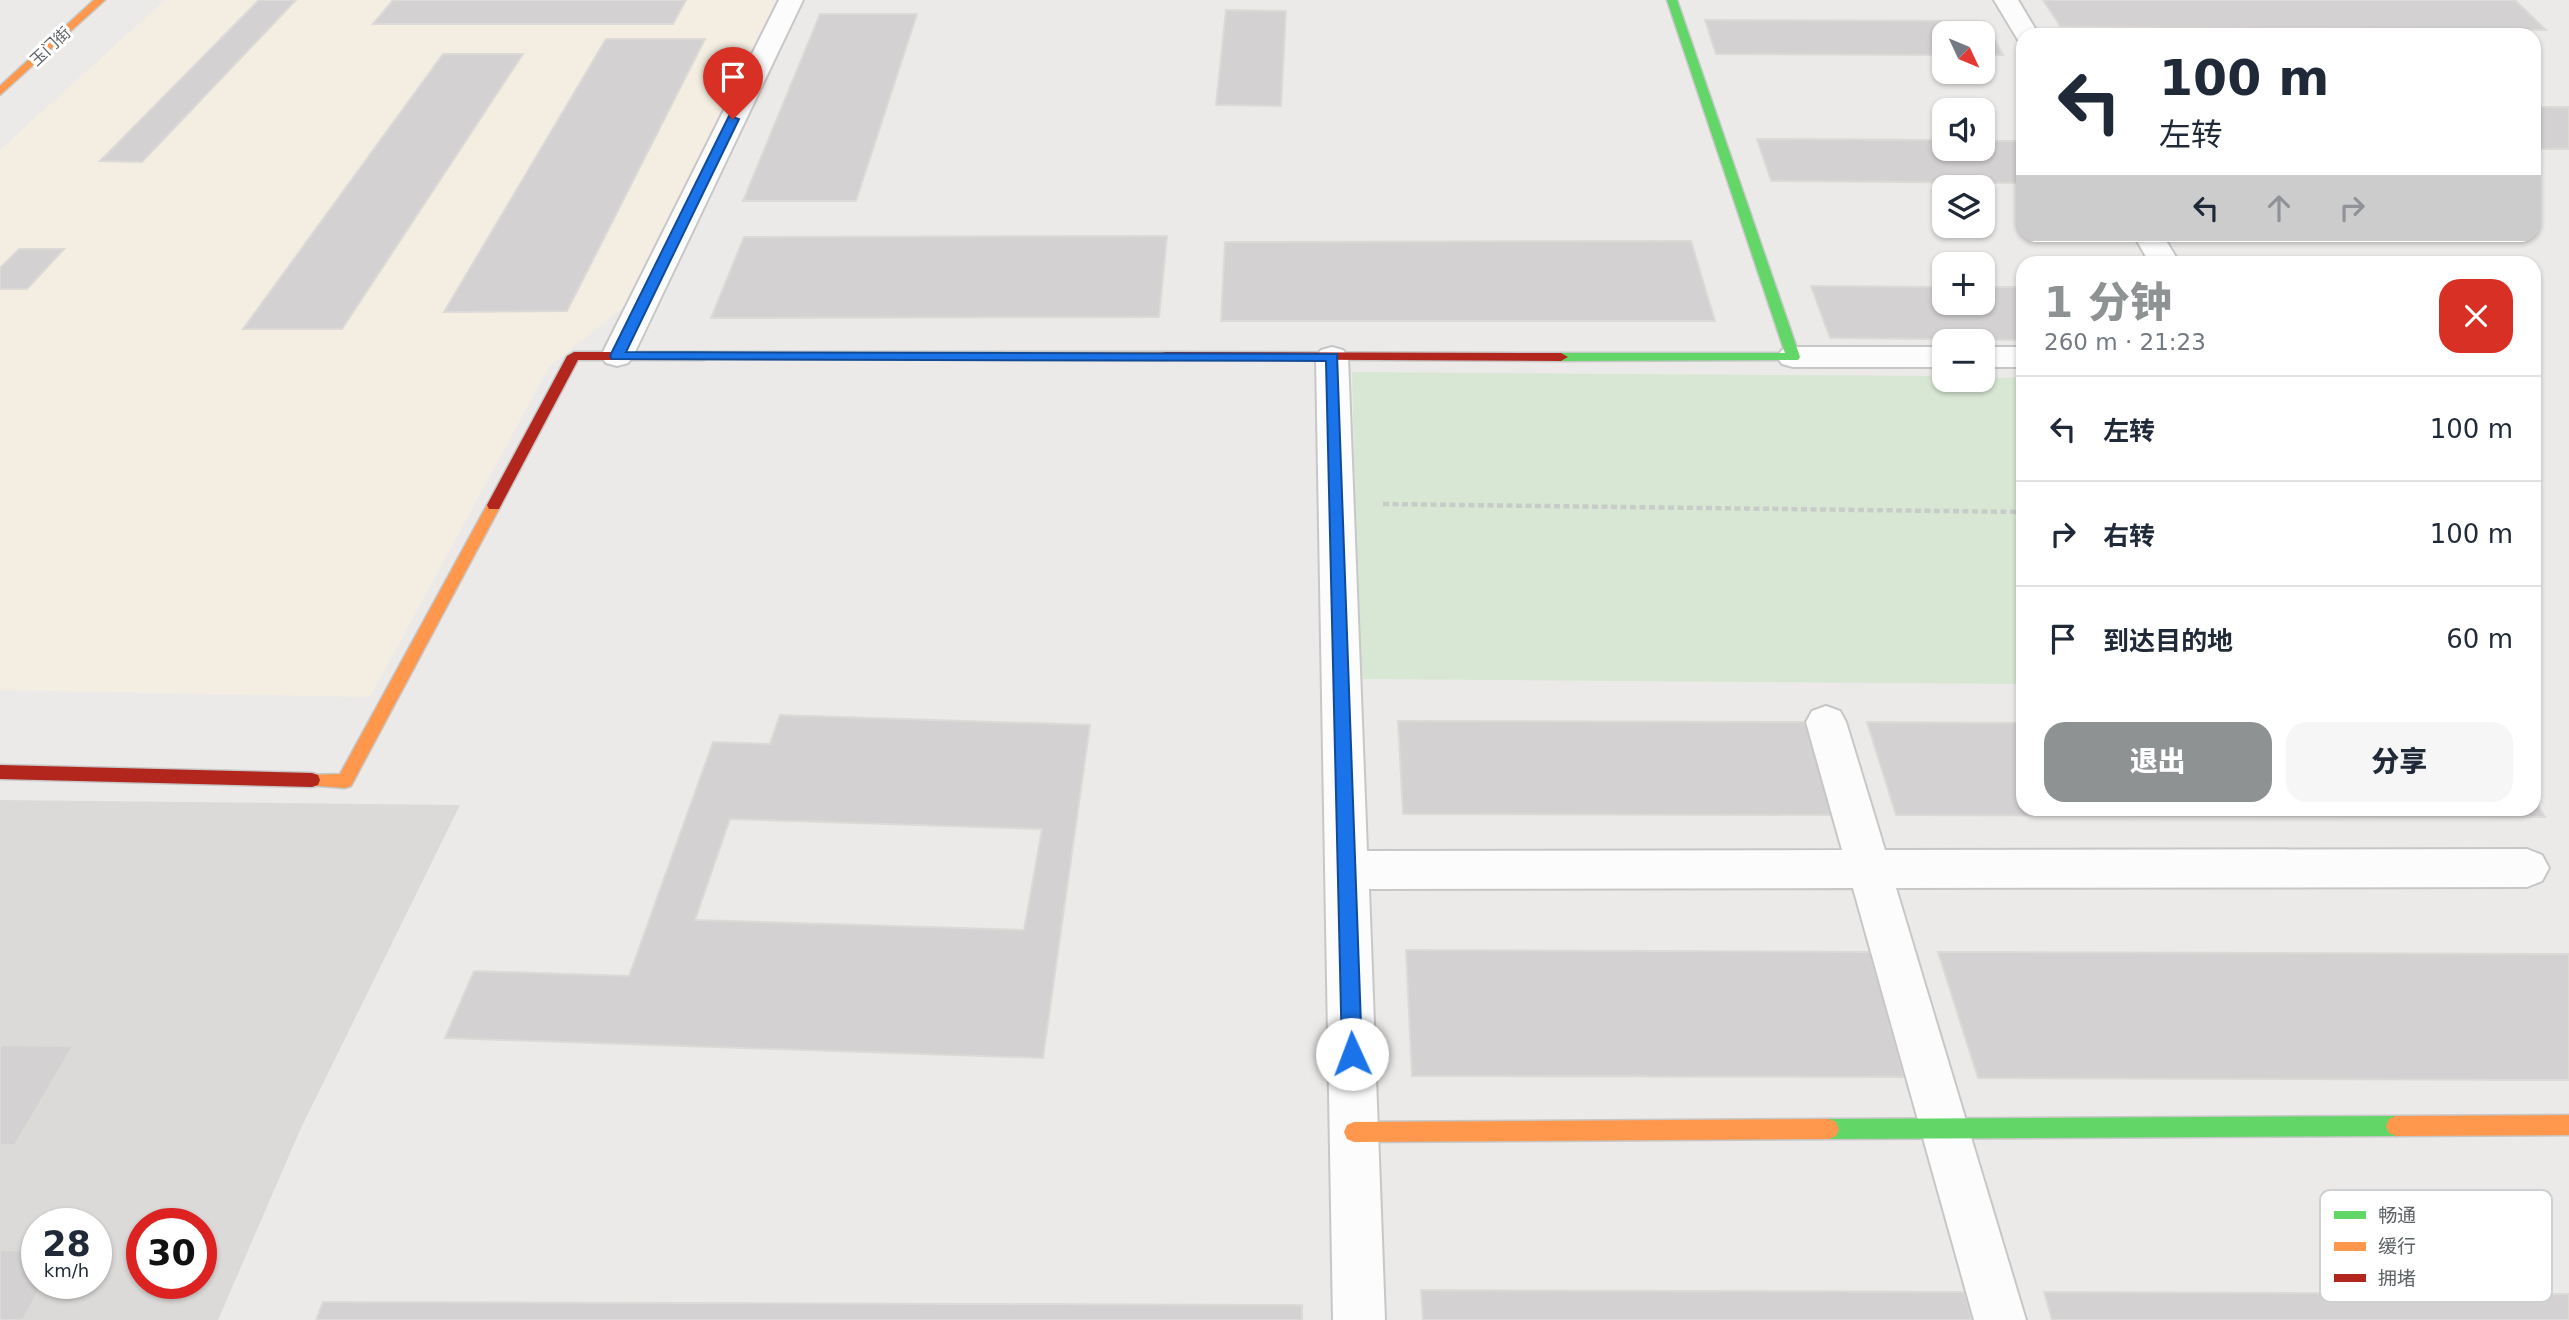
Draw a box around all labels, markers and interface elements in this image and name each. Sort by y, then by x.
north arrow [1932,21,1995,84]
map controls [1932,21,1995,392]
street label: 玉门街 [26,23,74,70]
pin [703,47,763,119]
text: 100 m [2159,50,2329,107]
icon: left [2044,56,2135,147]
icon: arrive [714,58,752,96]
button: sound [1932,98,1995,161]
text: 左转 [2159,116,2223,154]
button: layers [1932,175,1995,238]
icon: left [2187,189,2225,227]
icon: ahead [2260,189,2298,227]
icon: right [2333,189,2371,227]
button: + [1932,252,1995,315]
text: 1 分钟 [2044,278,2172,327]
button: close [2439,279,2513,353]
button: − [1932,329,1995,392]
text: 260 m · 21:23 [2044,329,2206,355]
icon: left [2044,410,2082,448]
text: 100 m [2430,414,2513,444]
text: 左转 [2103,416,2155,446]
icon: right [2044,515,2082,553]
text: 100 m [2430,519,2513,549]
text: 右转 [2103,521,2155,551]
icon: arrive [2044,620,2082,658]
text: 60 m [2446,624,2513,654]
text: 到达目的地 [2103,626,2233,656]
button: 退出 [2044,722,2272,802]
button: 分享 [2286,722,2513,802]
position arrow [1315,1017,1389,1091]
legend [2320,1190,2552,1302]
text: 畅通 [2378,1204,2416,1226]
speed limit sign: 30 [126,1208,217,1299]
text: 28 [42,1224,91,1264]
text: 缓行 [2378,1235,2416,1257]
text: km/h [44,1260,89,1281]
text: 拥堵 [2378,1267,2416,1289]

